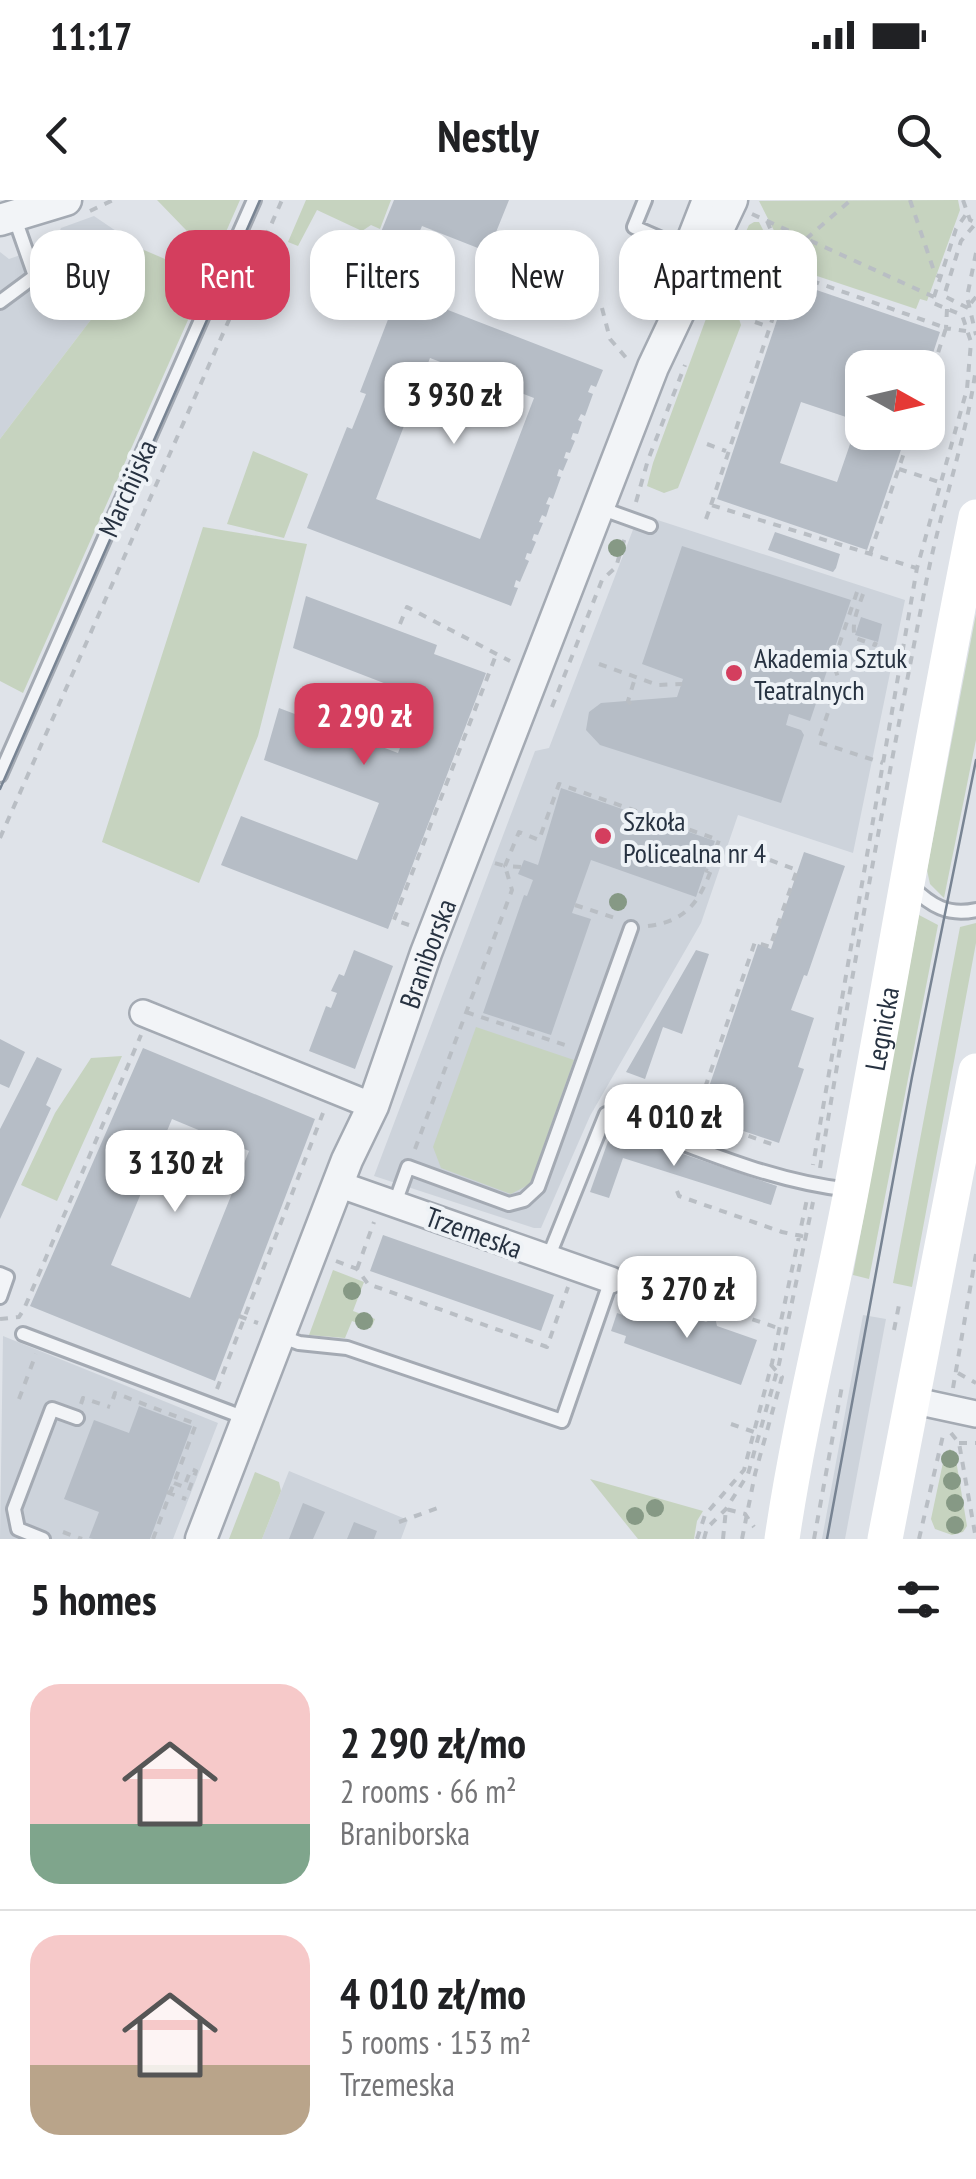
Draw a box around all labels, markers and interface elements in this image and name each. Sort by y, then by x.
text: 11:17 [50,11,132,60]
text: Nestly [437,106,539,164]
icon: back [30,108,85,163]
icon: search [891,108,946,163]
chip: Buy [30,230,145,320]
chip: Rent [165,230,290,320]
chip: Filters [310,230,455,320]
chip: New [475,230,599,320]
chip: Apartment [619,230,817,320]
north arrow [845,350,945,450]
map controls [845,350,945,450]
pin: 3 930 zł [351,362,557,447]
text: 3 930 zł [406,373,502,415]
street label: Marchijska [89,434,165,542]
place label: Akademia Sztuk Teatralnych [754,639,907,708]
marker: Akademia Sztuk Teatralnych [723,662,745,684]
pin: 2 290 zł [261,683,467,768]
text: 2 290 zł [316,694,412,736]
place label: Szkoła Policealna nr 4 [623,802,767,871]
marker: Szkoła Policealna nr 4 [592,825,614,847]
street label: Braniborska [390,893,464,1013]
street label: Legnicka [855,984,907,1073]
pin: 4 010 zł [571,1084,777,1169]
text: 4 010 zł [626,1095,722,1137]
pin: 3 130 zł [72,1130,278,1215]
text: 3 130 zł [127,1141,223,1183]
street label: Trzemeska [420,1197,528,1267]
pin: 3 270 zł [584,1256,790,1341]
text: 3 270 zł [639,1267,735,1309]
text: 5 homes [30,1572,157,1627]
icon: filters [891,1572,946,1627]
text: 2 290 zł/mo [340,1715,526,1770]
icon: home [110,1724,230,1844]
text: 2 rooms · 66 m² [340,1770,517,1812]
text: Braniborska [340,1812,470,1854]
text: 4 010 zł/mo [340,1966,526,2021]
icon: home [110,1975,230,2095]
text: 5 rooms · 153 m² [340,2021,531,2063]
text: Trzemeska [340,2063,455,2105]

